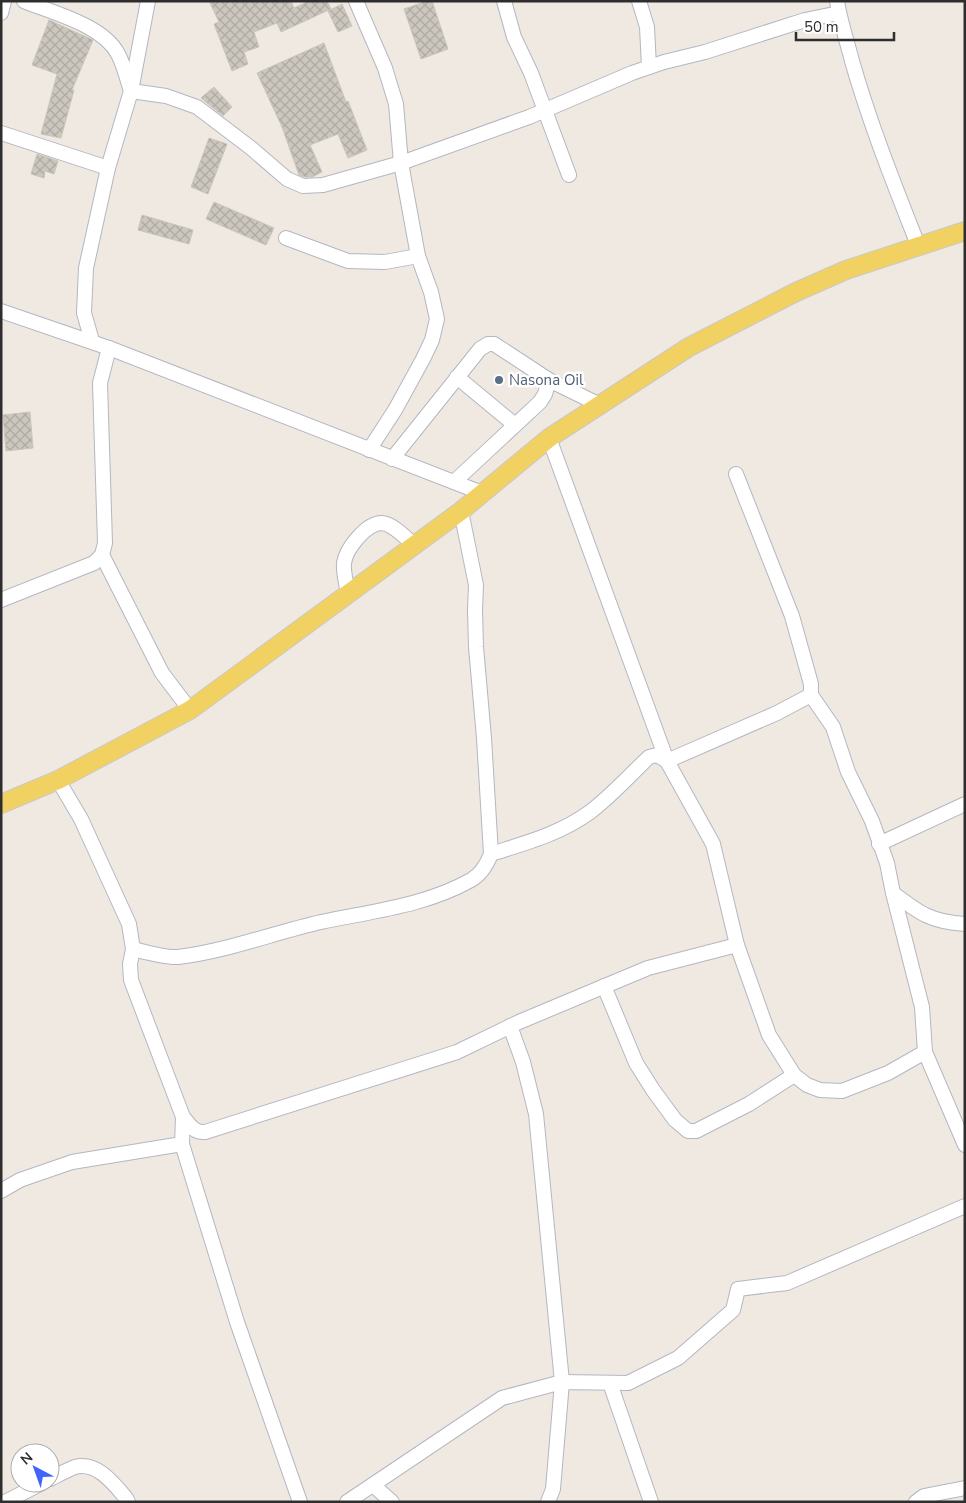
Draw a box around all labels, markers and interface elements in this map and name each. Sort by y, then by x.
scale bar [796,10,894,42]
text: 50 m [804,17,839,37]
place label: Nasona Oil [509,370,584,390]
marker: Nasona Oil [493,374,505,386]
north arrow [10,1443,60,1493]
text: N [17,1448,37,1469]

